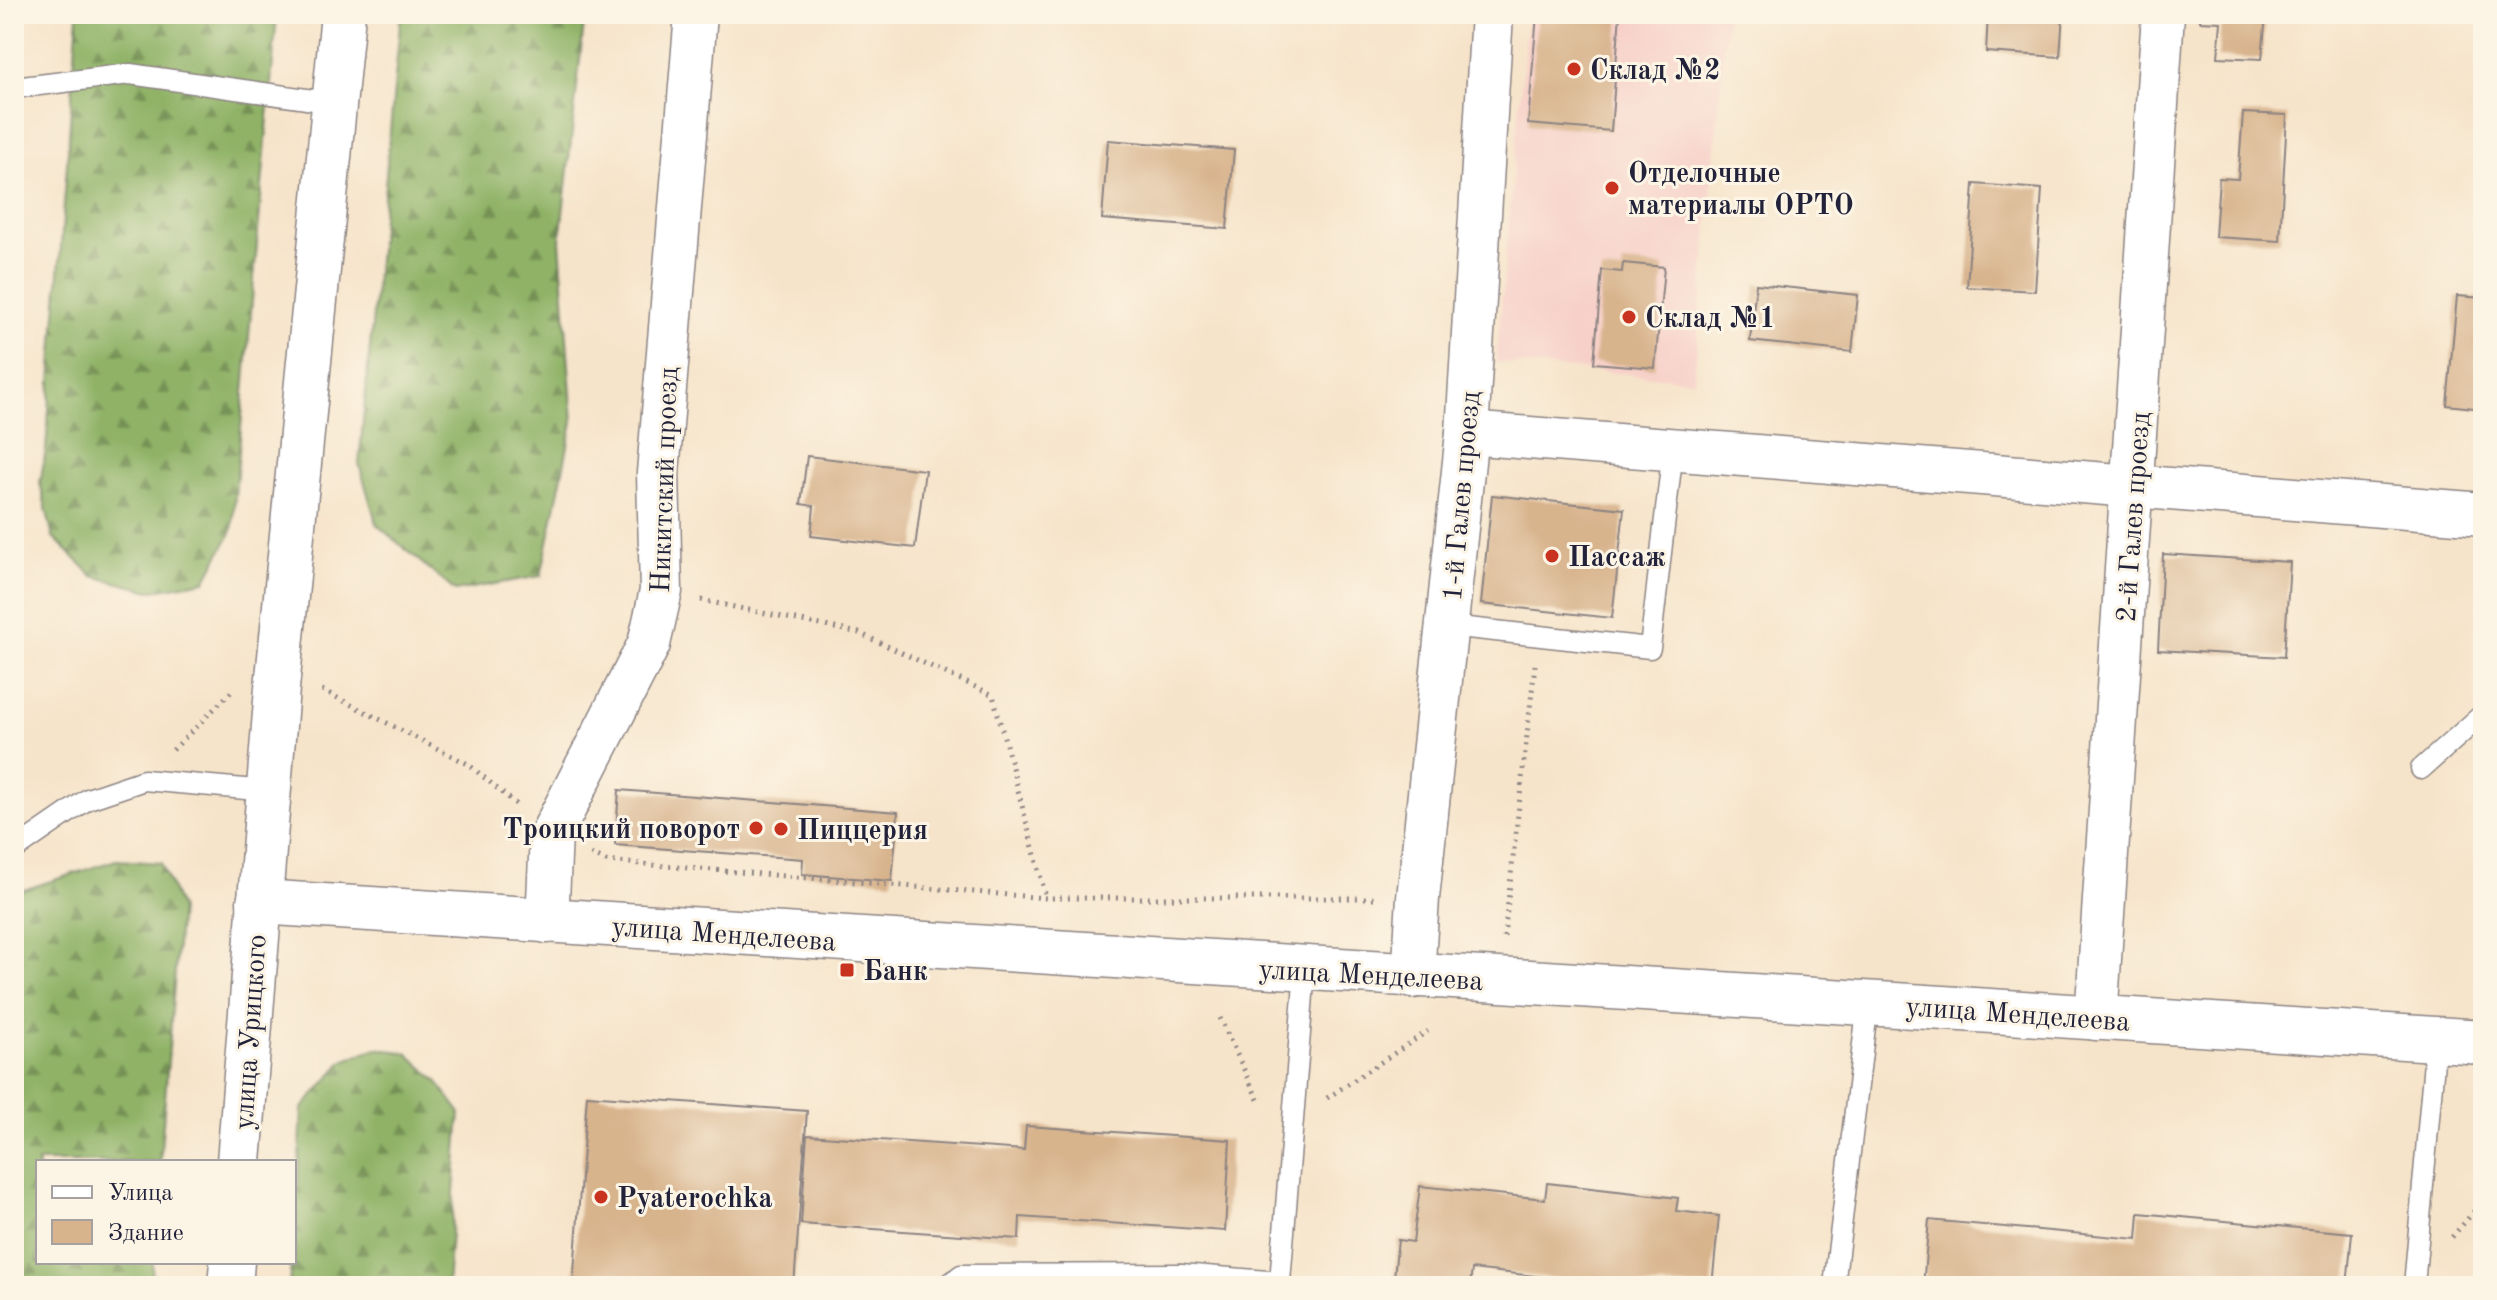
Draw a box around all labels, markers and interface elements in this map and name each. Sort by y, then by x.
place label: Склад №2 [1590,57,1721,86]
marker: Склад №2 [1565,60,1583,78]
place label: Отделочные материалы ОРТО [1628,160,1854,221]
marker: Отделочные материалы ОРТО [1603,179,1621,197]
place label: Склад №1 [1645,305,1776,334]
marker: Склад №1 [1620,308,1638,326]
street label: Никитский проезд [648,366,684,594]
street label: 1-й Галев проезд [1440,390,1486,602]
street label: 2-й Галев проезд [2114,411,2156,623]
place label: Пассаж [1568,545,1666,573]
marker: Пассаж [1543,547,1561,565]
place label: Троицкий поворот [503,817,740,845]
place label: Пиццерия [797,818,928,846]
marker: Троицкий поворот [747,819,765,837]
marker: Пиццерия [772,820,790,838]
street label: улица Менделеева [611,914,837,958]
street label: улица Урицкого [231,933,273,1131]
street label: улица Менделеева [1258,957,1484,997]
place label: Банк [863,959,928,987]
marker: Банк [838,961,856,979]
street label: улица Менделеева [1905,994,2131,1038]
legend [36,1160,296,1264]
text: Улица [108,1182,173,1206]
place label: Pyaterochka [617,1186,773,1214]
marker: Pyaterochka [592,1188,610,1206]
text: Здание [108,1222,184,1246]

